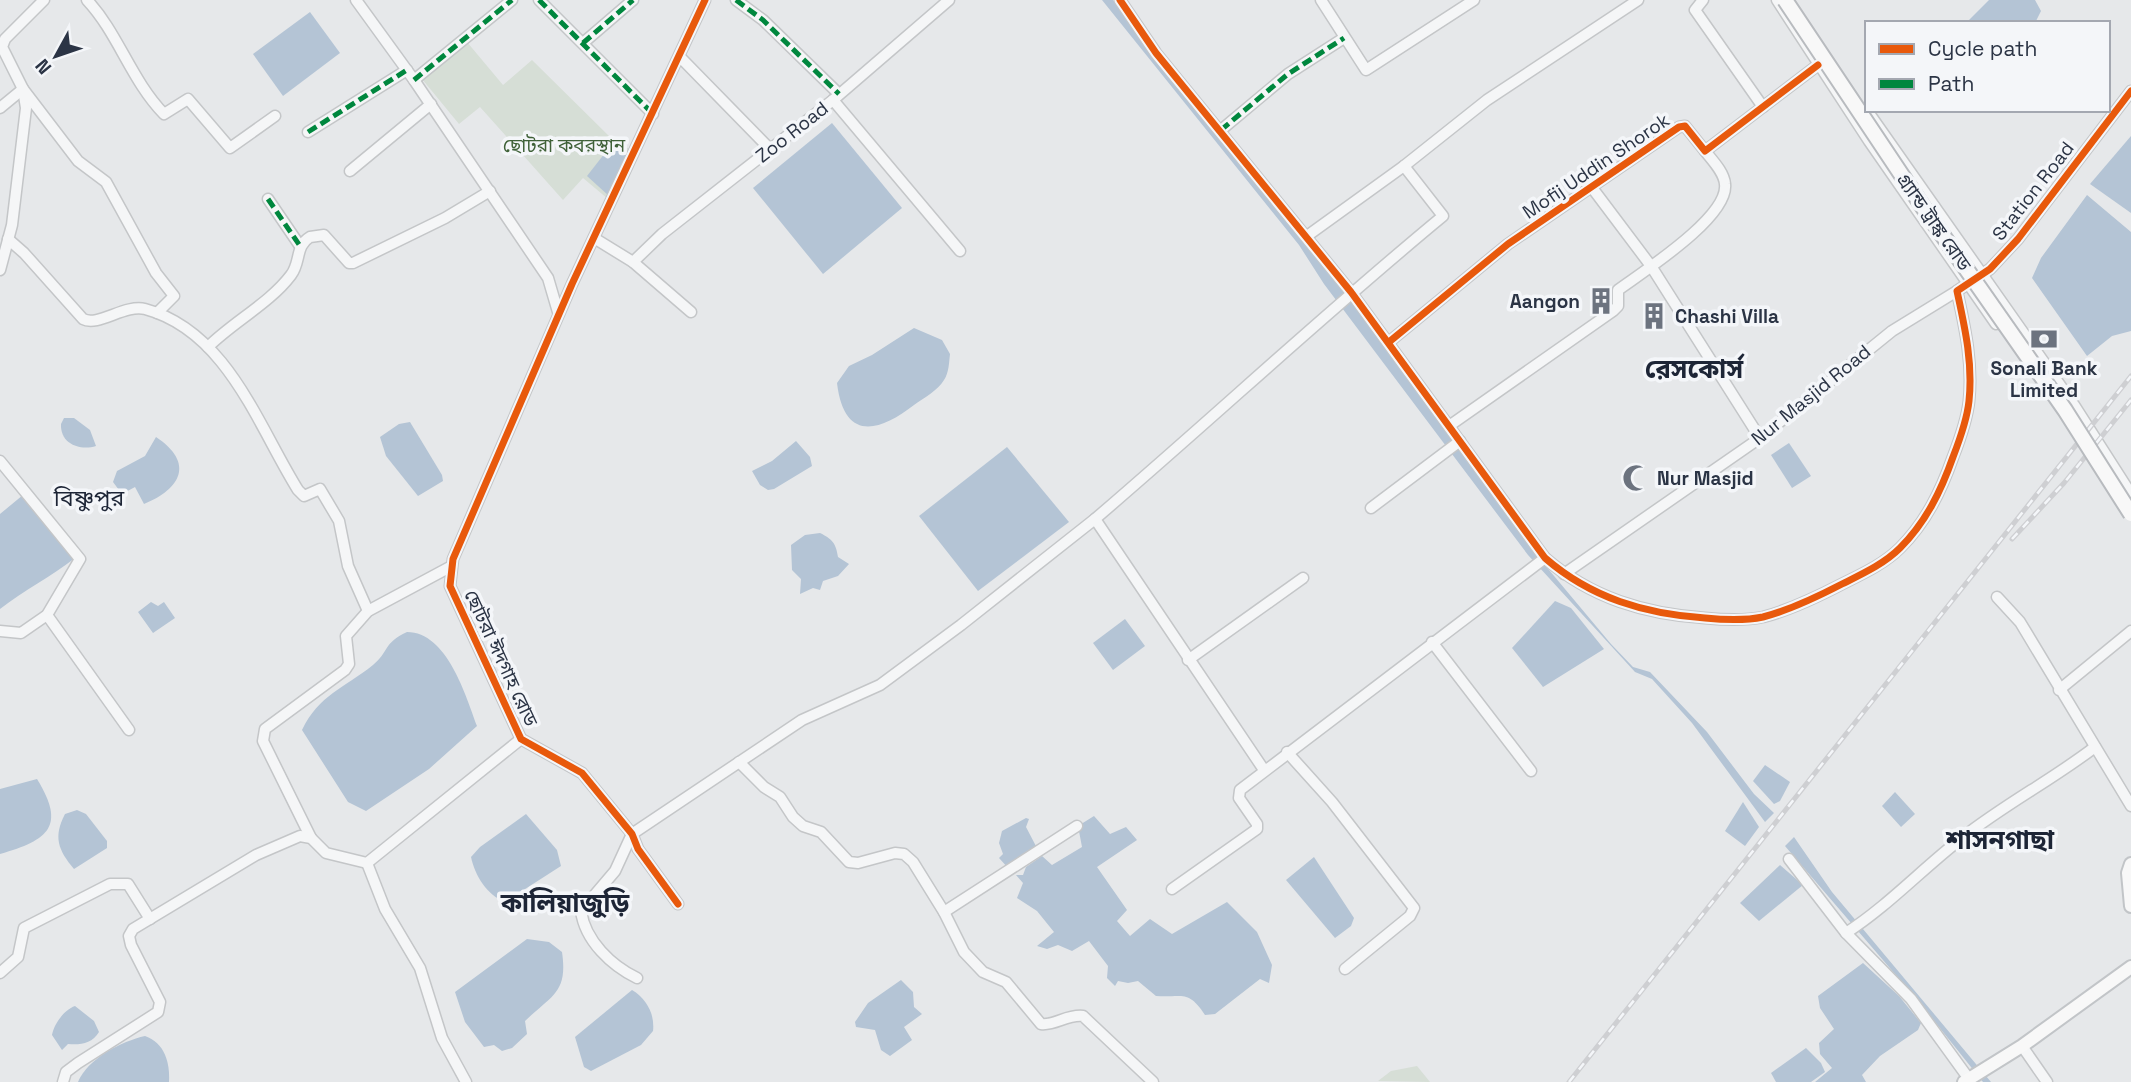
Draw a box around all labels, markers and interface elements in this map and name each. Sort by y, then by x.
north arrow [21,21,91,91]
legend [1865,21,2110,112]
text: Cycle path [1928,35,2037,62]
text: N [30,54,57,80]
text: Path [1928,70,1974,97]
street label: Zoo Road [751,96,833,168]
street label: Mofij Uddin Shorok [1518,108,1674,224]
park label: ছোটরা কবরস্থান [503,133,626,158]
street label: Station Road [1987,136,2079,246]
street label: গ্র্যান্ড ট্রাঙ্ক রোড [1891,168,1977,276]
building icon: Aangon [1586,286,1616,316]
place label: Aangon [1510,289,1580,314]
building icon: Chashi Villa [1639,301,1669,331]
place label: Chashi Villa [1675,304,1779,329]
bank icon: Sonali Bank Limited [2029,324,2059,354]
street label: Nur Masjid Road [1746,339,1876,451]
district label: রেসকোর্স [1645,352,1746,386]
place label: Sonali Bank Limited [1991,356,2098,403]
mosque icon: Nur Masjid [1621,463,1651,493]
place label: Nur Masjid [1657,466,1754,491]
district label: বিষ্ণুপুর [53,483,124,513]
street label: ছোটরা ঈদগাহ রোড [458,586,544,731]
district label: শাসনগাছা [1945,823,2055,857]
district label: কালিয়াজুড়ি [500,886,630,920]

